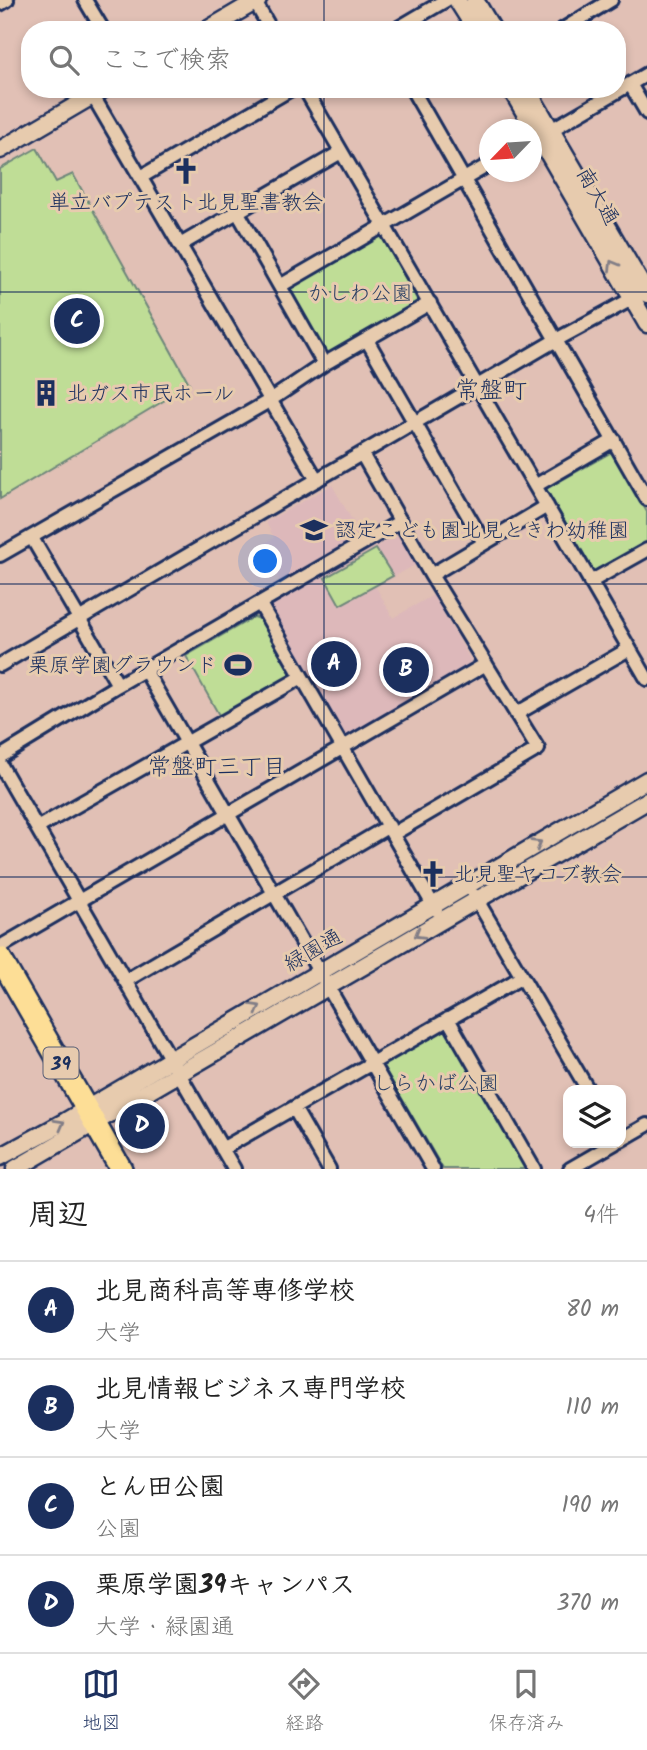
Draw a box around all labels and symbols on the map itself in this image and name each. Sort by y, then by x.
north arrow [479,119,542,182]
church icon: 単立バプテスト北見聖書教会 [171,156,201,186]
street label: 南大通 [567,161,627,232]
place label: 単立バプテスト北見聖書教会 [49,187,323,220]
one-way arrow [608,259,621,272]
park label: かしわ公園 [308,278,413,311]
pin: C [54,295,100,347]
district label: 常盤町 [455,372,527,411]
building icon: 北ガス市民ホール [31,378,61,408]
place label: 北ガス市民ホール [67,378,234,411]
school or university icon: 認定こども園北見ときわ幼稚園 [299,515,329,545]
place label: 認定こども園北見ときわ幼稚園 [335,515,629,548]
your location [248,544,282,578]
pin: A [311,638,357,690]
pin: B [383,644,429,696]
place label: 栗原学園グラウンド [28,650,217,683]
sports icon: 栗原学園グラウンド [223,650,253,680]
district label: 常盤町三丁目 [148,750,286,786]
one-way arrow [529,840,542,853]
church icon: 北見聖ヤコブ教会 [418,859,448,889]
place label: 北見聖ヤコブ教会 [454,859,622,892]
street label: 緑園通 [278,921,349,981]
one-way arrow [413,926,426,939]
one-way arrow [248,1003,261,1016]
road number: 39 [43,1048,78,1078]
park label: しらかば公園 [373,1068,499,1101]
pin: D [119,1100,165,1152]
one-way arrow [53,1119,65,1132]

